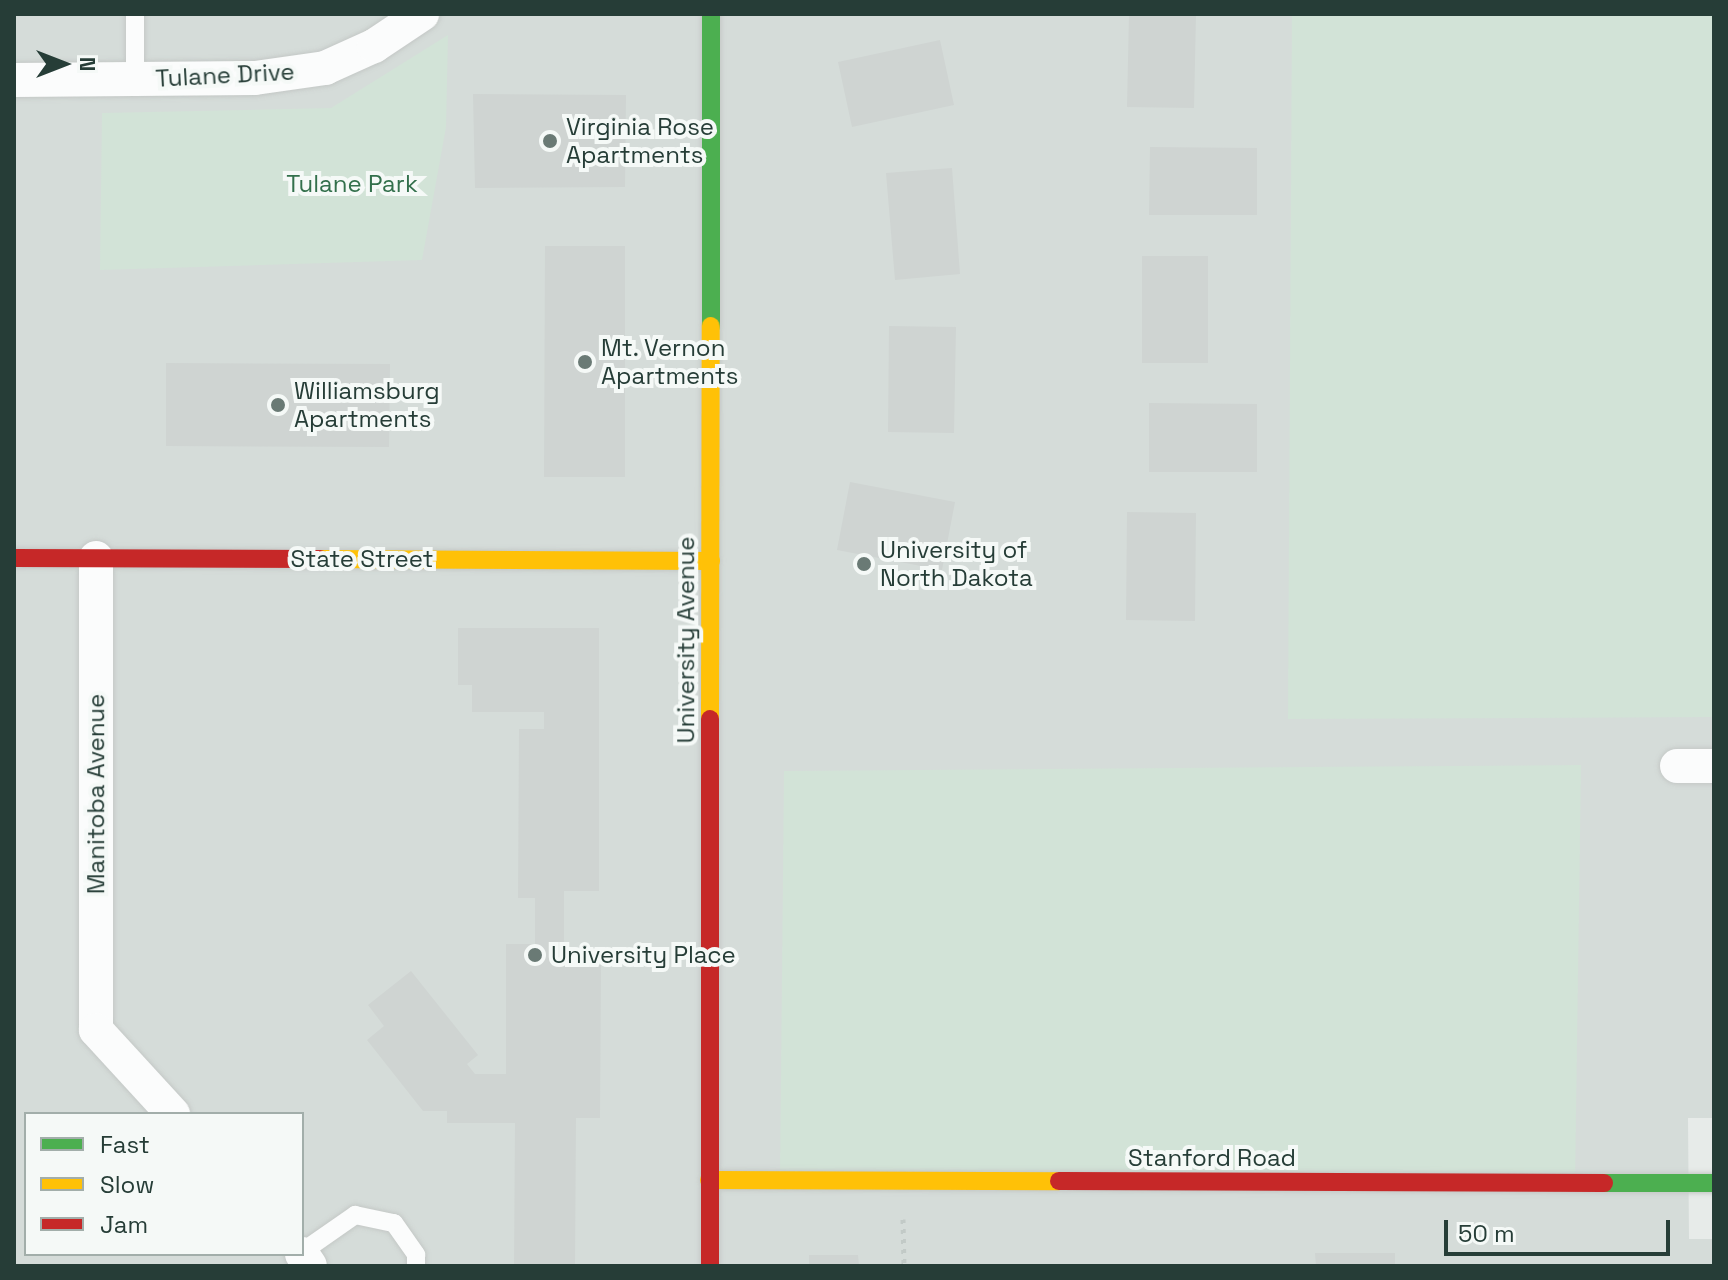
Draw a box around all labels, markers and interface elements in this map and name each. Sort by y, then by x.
north arrow [24,24,104,104]
text: N [74,57,102,71]
street label: Tulane Drive [155,57,295,93]
place label: Virginia Rose Apartments [566,113,714,169]
marker: Virginia Rose Apartments [541,132,559,150]
park label: Tulane Park [286,170,418,198]
place label: Mt. Vernon Apartments [601,334,738,390]
marker: Mt. Vernon Apartments [576,353,594,371]
place label: Williamsburg Apartments [294,377,440,433]
marker: Williamsburg Apartments [269,396,287,414]
street label: University Avenue [672,536,700,744]
place label: University of North Dakota [880,536,1033,592]
street label: State Street [290,545,434,573]
marker: University of North Dakota [855,555,873,573]
street label: Manitoba Avenue [82,694,110,894]
place label: University Place [551,941,736,969]
marker: University Place [526,946,544,964]
legend [24,1112,304,1256]
text: Fast [100,1129,150,1160]
street label: Stanford Road [1128,1144,1296,1172]
text: Slow [100,1169,154,1200]
scale bar [1448,1204,1674,1254]
text: Jam [100,1209,148,1240]
text: 50 m [1458,1218,1515,1249]

